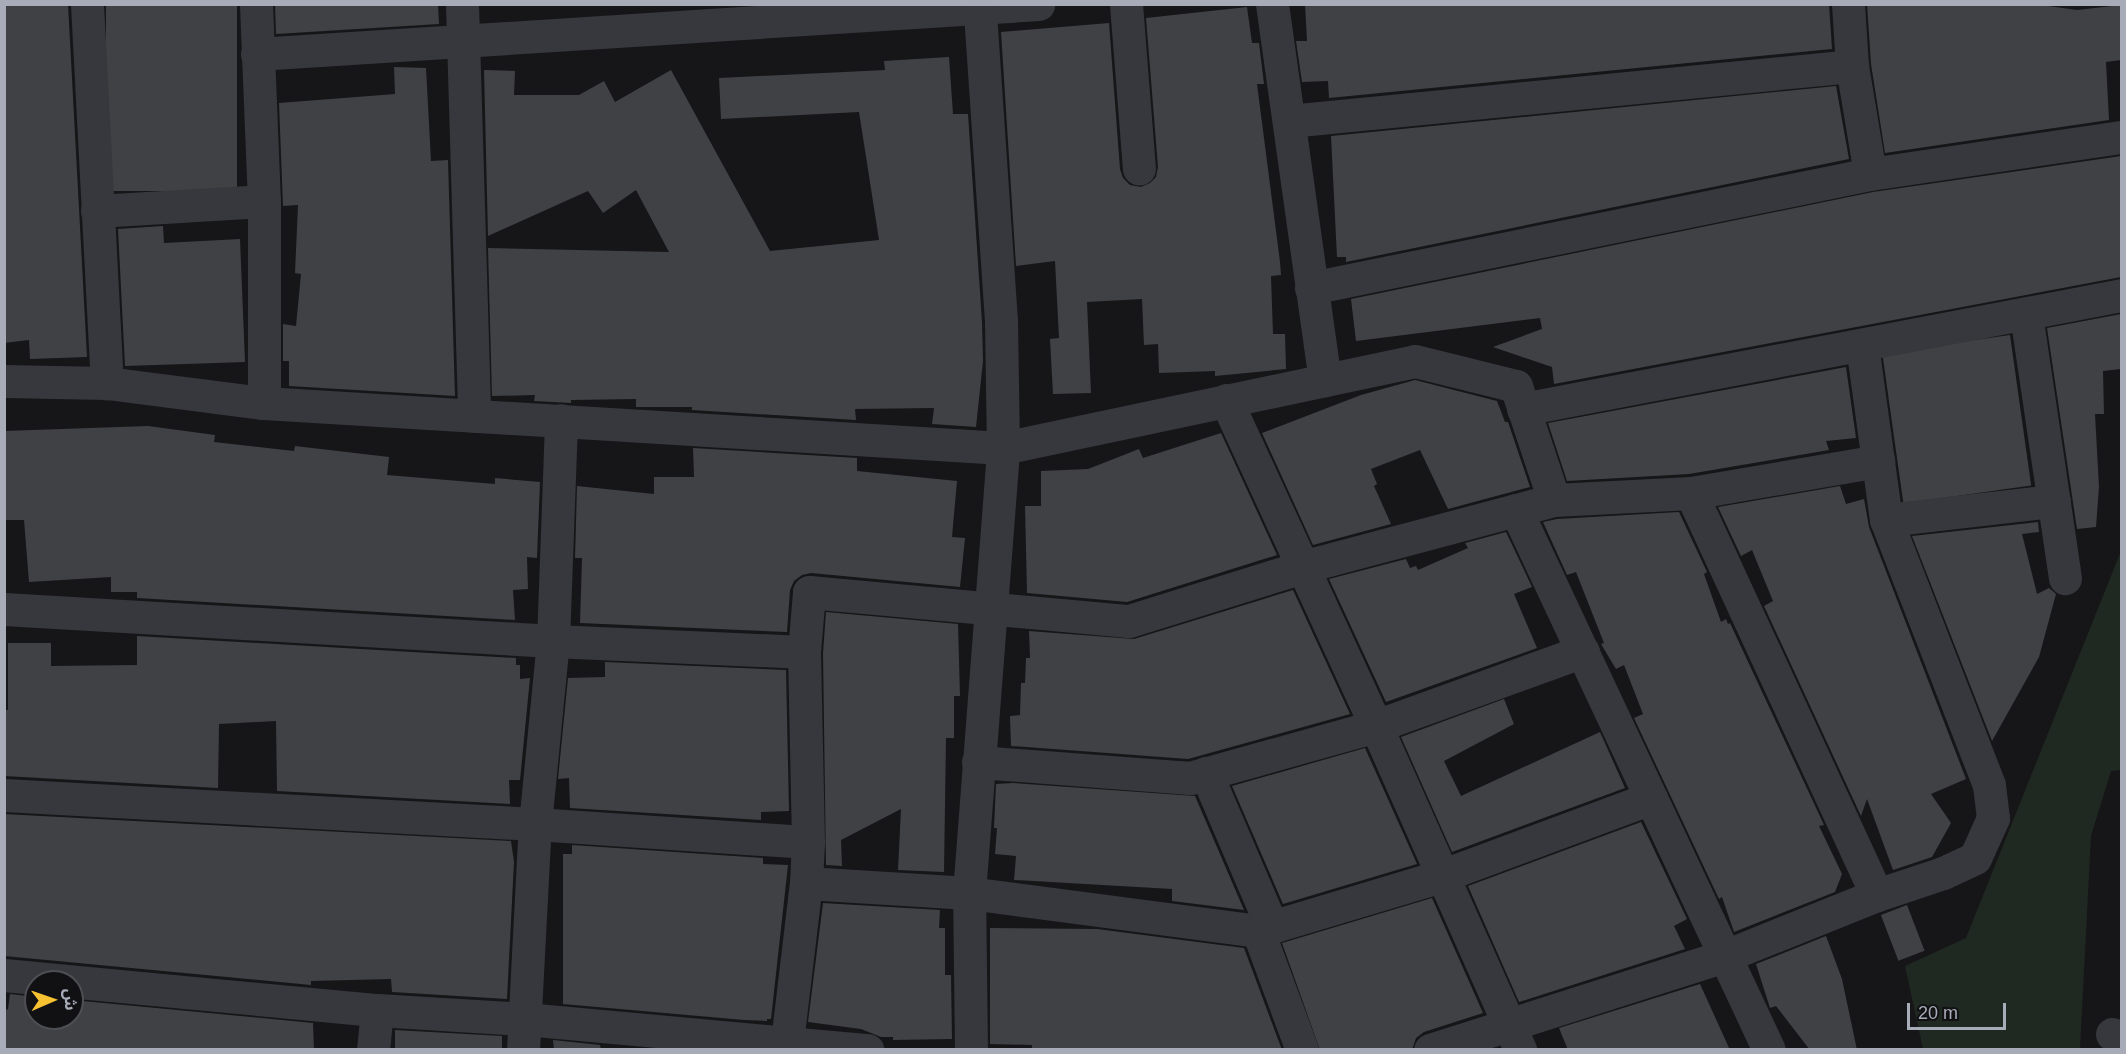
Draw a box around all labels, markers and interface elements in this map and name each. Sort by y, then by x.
north arrow [24,970,84,1030]
text: ش [62,988,79,1011]
scale bar [1910,991,2009,1029]
text: 20 m [1918,1003,1958,1023]

